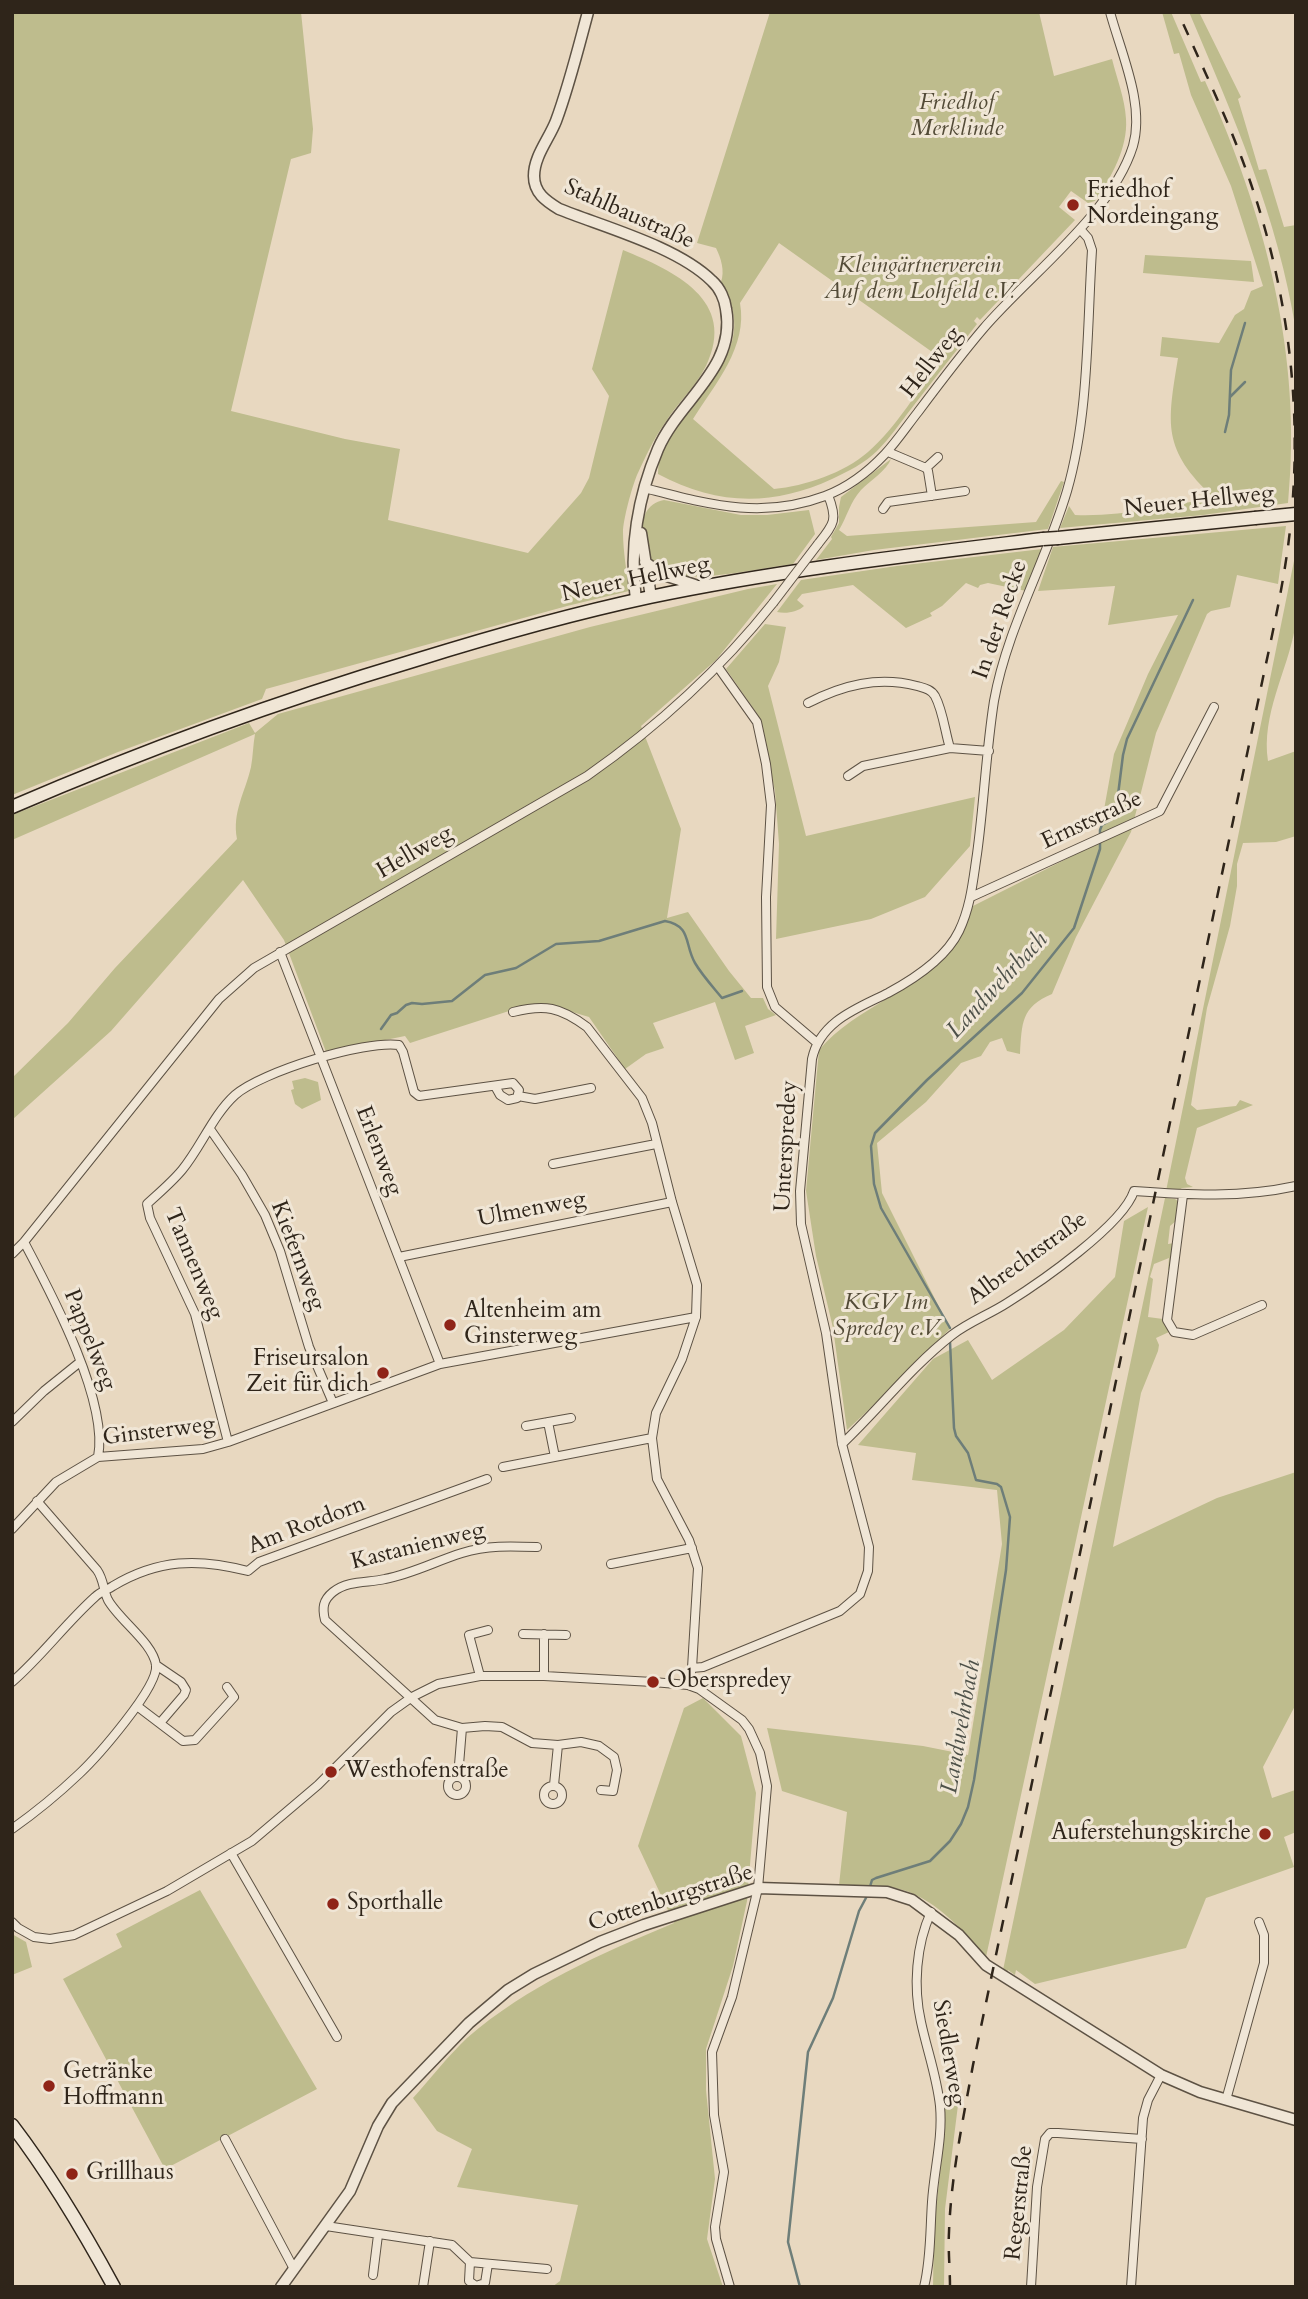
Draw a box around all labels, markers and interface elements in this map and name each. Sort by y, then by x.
park label: Friedhof Merklinde [911,90,1003,144]
street label: Stahlbaustraße [560,174,698,256]
place label: Friedhof Nordeingang [1087,178,1218,232]
marker: Friedhof Nordeingang [1065,197,1081,213]
park label: Kleingärtnerverein Auf dem Lohfeld e.V. [824,253,1014,307]
street label: Hellweg [896,322,968,404]
street label: Neuer Hellweg [1123,480,1275,524]
street label: Neuer Hellweg [559,551,713,609]
street label: In der Recke [968,557,1034,683]
street label: Ernststraße [1037,786,1147,856]
street label: Hellweg [372,820,458,886]
water label: Landwehrbach [941,927,1055,1045]
street label: Unterspredey [770,1080,804,1212]
street label: Erlenweg [348,1102,408,1200]
street label: Ulmenweg [476,1186,588,1234]
street label: Kiefernweg [264,1198,330,1314]
street label: Tannenweg [157,1204,229,1324]
street label: Albrechtstraße [963,1206,1093,1312]
street label: Pappelweg [56,1286,122,1394]
park label: KGV Im Spredey e.V. [833,1290,939,1344]
place label: Altenheim am Ginsterweg [464,1298,602,1352]
marker: Altenheim am Ginsterweg [442,1317,458,1333]
place label: Friseursalon Zeit für dich [246,1346,369,1400]
marker: Friseursalon Zeit für dich [375,1365,391,1381]
street label: Ginsterweg [101,1411,217,1453]
street label: Am Rotdorn [244,1491,370,1561]
street label: Kastanienweg [348,1517,488,1577]
water label: Landwehrbach [936,1658,988,1796]
place label: Oberspredey [667,1668,792,1696]
marker: Oberspredey [645,1674,661,1690]
place label: Westhofenstraße [345,1758,509,1786]
marker: Westhofenstraße [323,1764,339,1780]
place label: Auferstehungskirche [1051,1820,1251,1848]
marker: Auferstehungskirche [1257,1826,1273,1842]
street label: Cottenburgstraße [585,1859,757,1939]
place label: Sporthalle [347,1890,444,1918]
marker: Sporthalle [325,1896,341,1912]
street label: Siedlerweg [925,1998,971,2108]
place label: Getränke Hoffmann [63,2059,164,2113]
marker: Getränke Hoffmann [41,2078,57,2094]
street label: Regerstraße [1000,2144,1040,2262]
place label: Grillhaus [86,2160,174,2188]
marker: Grillhaus [64,2166,80,2182]

